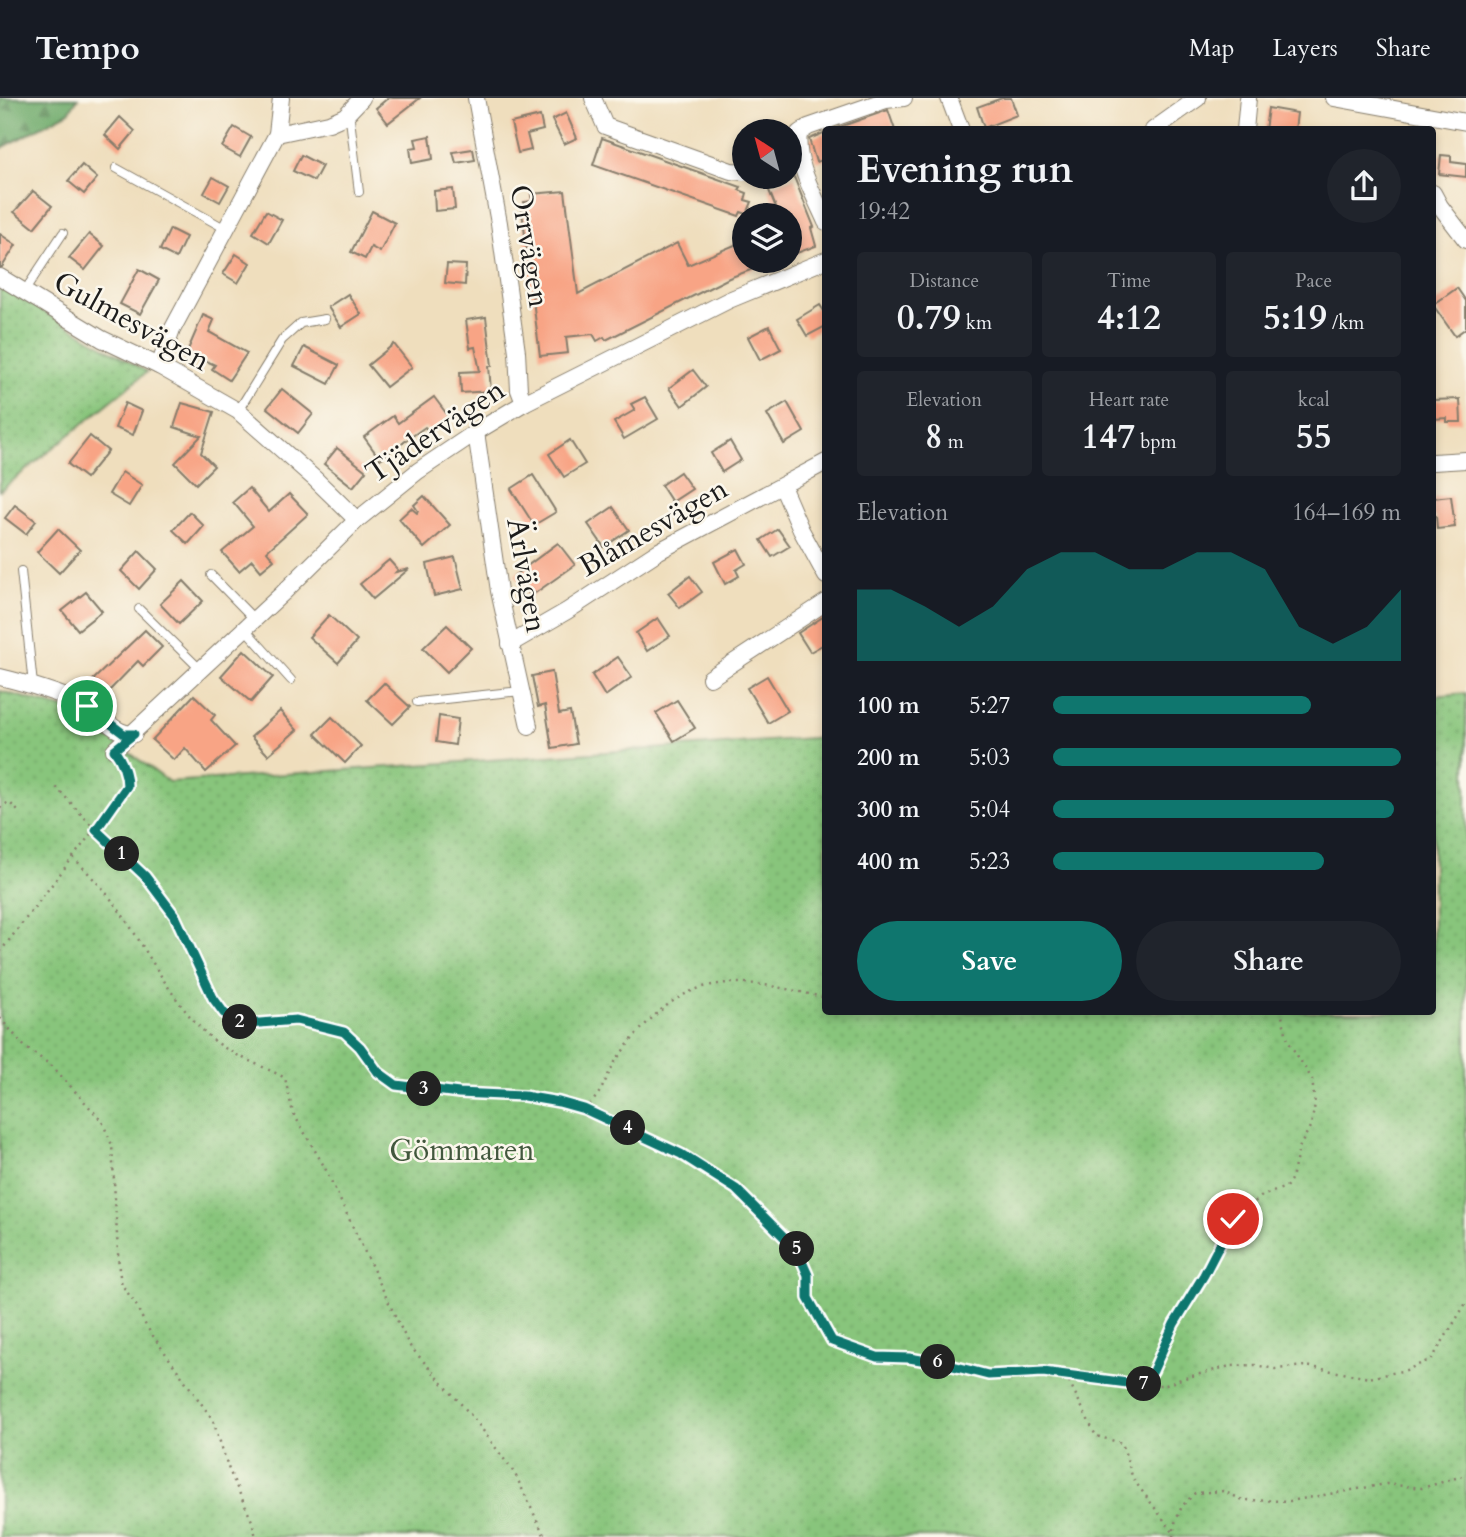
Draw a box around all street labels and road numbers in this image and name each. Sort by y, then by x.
street label: Orrvägen [500,182,559,310]
street label: Gulmesvägen [46,262,217,381]
street label: Tjädervägen [357,370,513,493]
street label: Blåmesvägen [571,468,735,587]
street label: Ärlvägen [496,515,557,636]

